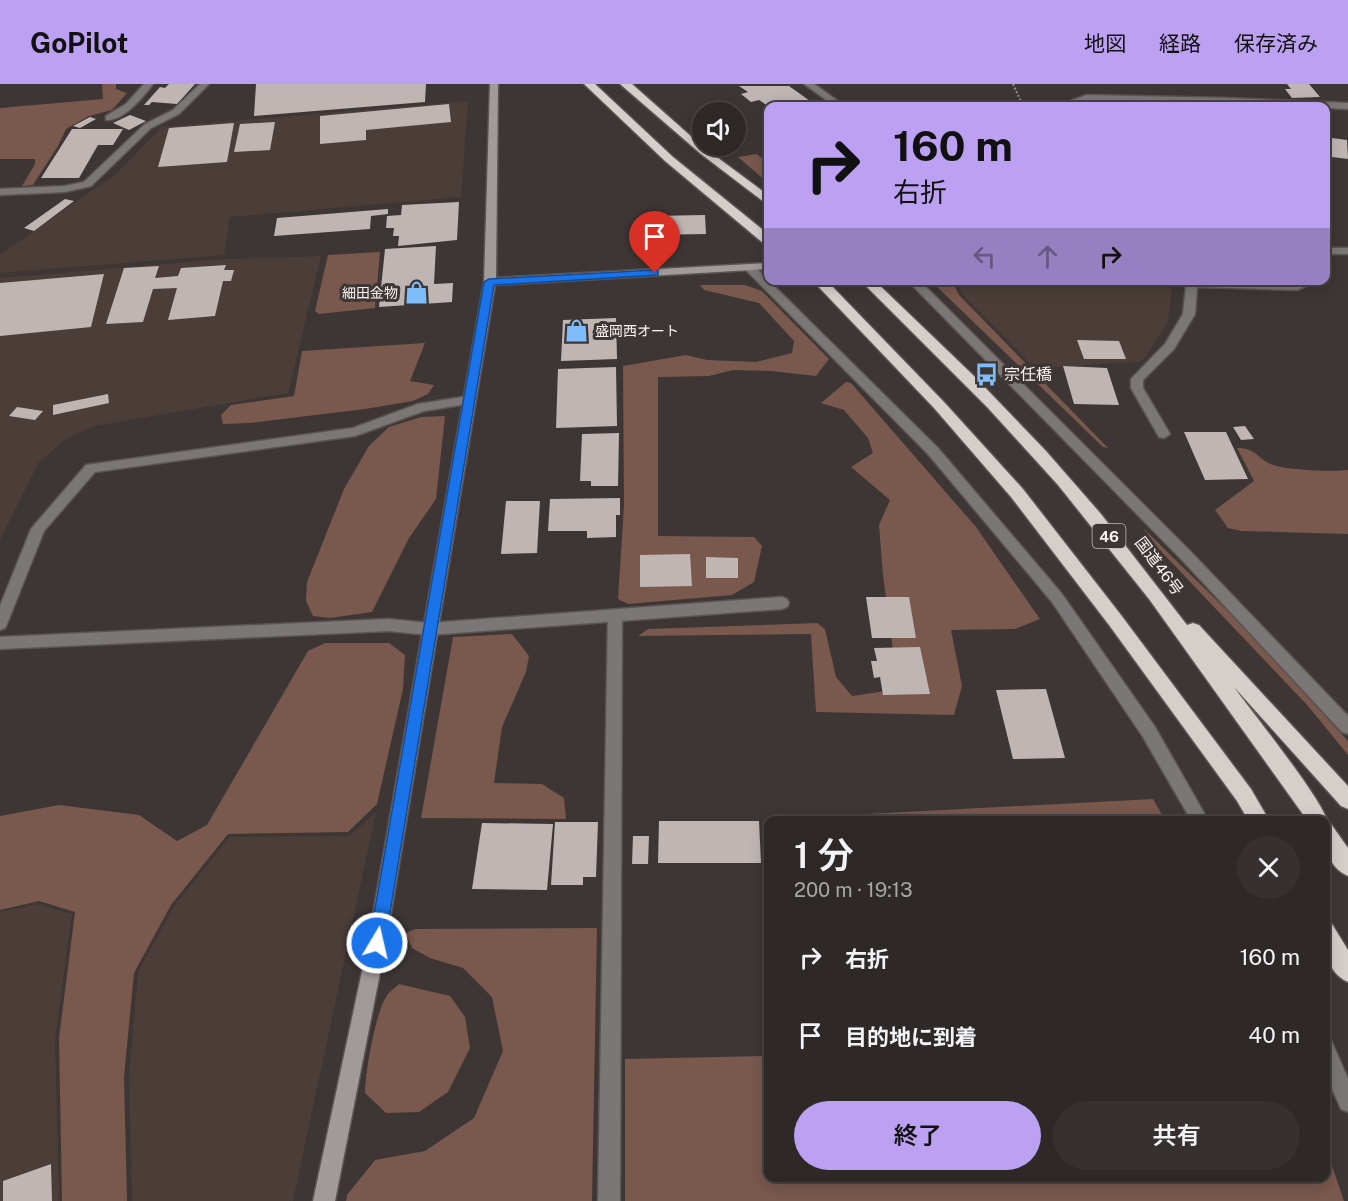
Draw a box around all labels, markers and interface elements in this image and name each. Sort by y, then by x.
text: GoPilot [30,26,129,59]
text: 地図 [1084,31,1126,56]
text: 経路 [1159,31,1201,56]
text: 保存済み [1234,31,1318,56]
map controls [692,102,746,156]
button: sound [692,102,746,156]
text: 160 m [893,121,1013,170]
icon: right [794,126,872,204]
text: 右折 [893,176,947,208]
pin [629,211,680,273]
icon: arrive [638,220,671,253]
icon: left [968,240,1001,273]
icon: ahead [1031,240,1064,273]
icon: right [1094,240,1127,273]
shop icon: 細田金物 [403,280,429,306]
place label: 細田金物 [342,285,398,301]
shop icon: 盛岡西オート [564,318,590,344]
place label: 盛岡西オート [595,323,679,339]
bus stop icon: 宗任橋 [973,361,999,387]
place label: 宗任橋 [1004,365,1052,384]
road number: 46 [1092,524,1126,548]
street label: 国道46号 [1131,533,1187,599]
text: 1 分 [794,834,853,876]
button: close [1237,836,1300,899]
text: 200 m · 19:13 [794,878,913,902]
position arrow [345,911,409,975]
icon: right [794,941,827,974]
text: 160 m [1240,944,1300,970]
text: 右折 [845,946,889,972]
icon: arrive [794,1019,827,1052]
text: 40 m [1248,1022,1300,1048]
text: 目的地に到着 [845,1024,977,1050]
button: 終了 [794,1101,1041,1170]
button: 共有 [1053,1101,1300,1170]

